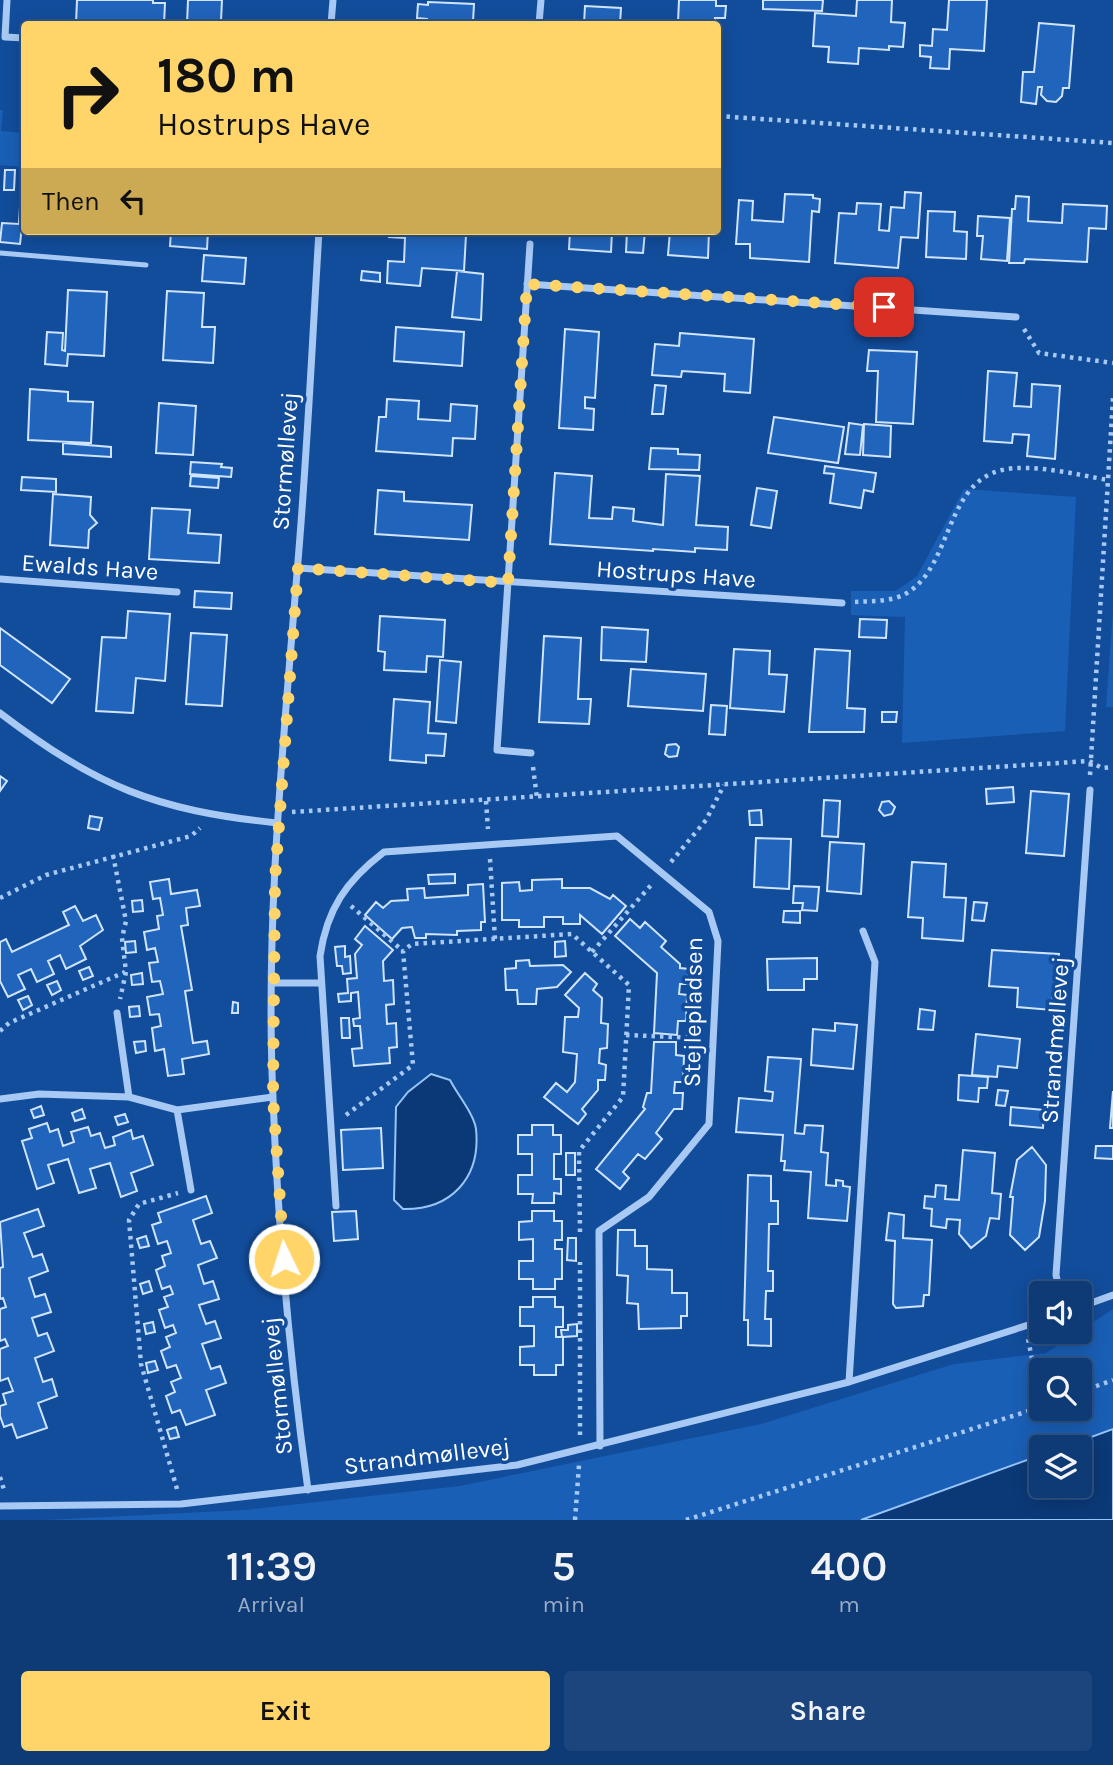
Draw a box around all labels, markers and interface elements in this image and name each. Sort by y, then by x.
text: 180 m [157,47,296,104]
icon: right [42,49,133,140]
text: Hostrups Have [157,106,370,143]
icon: left [114,182,152,220]
text: Then [42,186,100,217]
pin [854,277,914,337]
icon: arrive [865,288,903,326]
street label: Stormøllevej [266,391,304,531]
street label: Ewalds Have [21,548,159,586]
street label: Hostrups Have [595,554,757,594]
street label: Stejlepladsen [678,937,708,1087]
street label: Strandmøllevej [1035,956,1075,1124]
position arrow [247,1222,321,1296]
map controls [1029,1281,1092,1498]
button: sound [1029,1281,1092,1344]
street label: Stormøllevej [256,1316,298,1456]
button: search [1029,1358,1092,1421]
street label: Strandmøllevej [342,1432,512,1480]
button: layers [1029,1435,1092,1498]
text: 11:39 [226,1541,317,1591]
text: 5 [552,1541,576,1591]
text: 400 [811,1541,887,1591]
text: Arrival [238,1591,305,1618]
text: min [543,1591,585,1618]
text: m [838,1591,860,1618]
button: Exit [21,1671,550,1751]
button: Share [564,1671,1092,1751]

